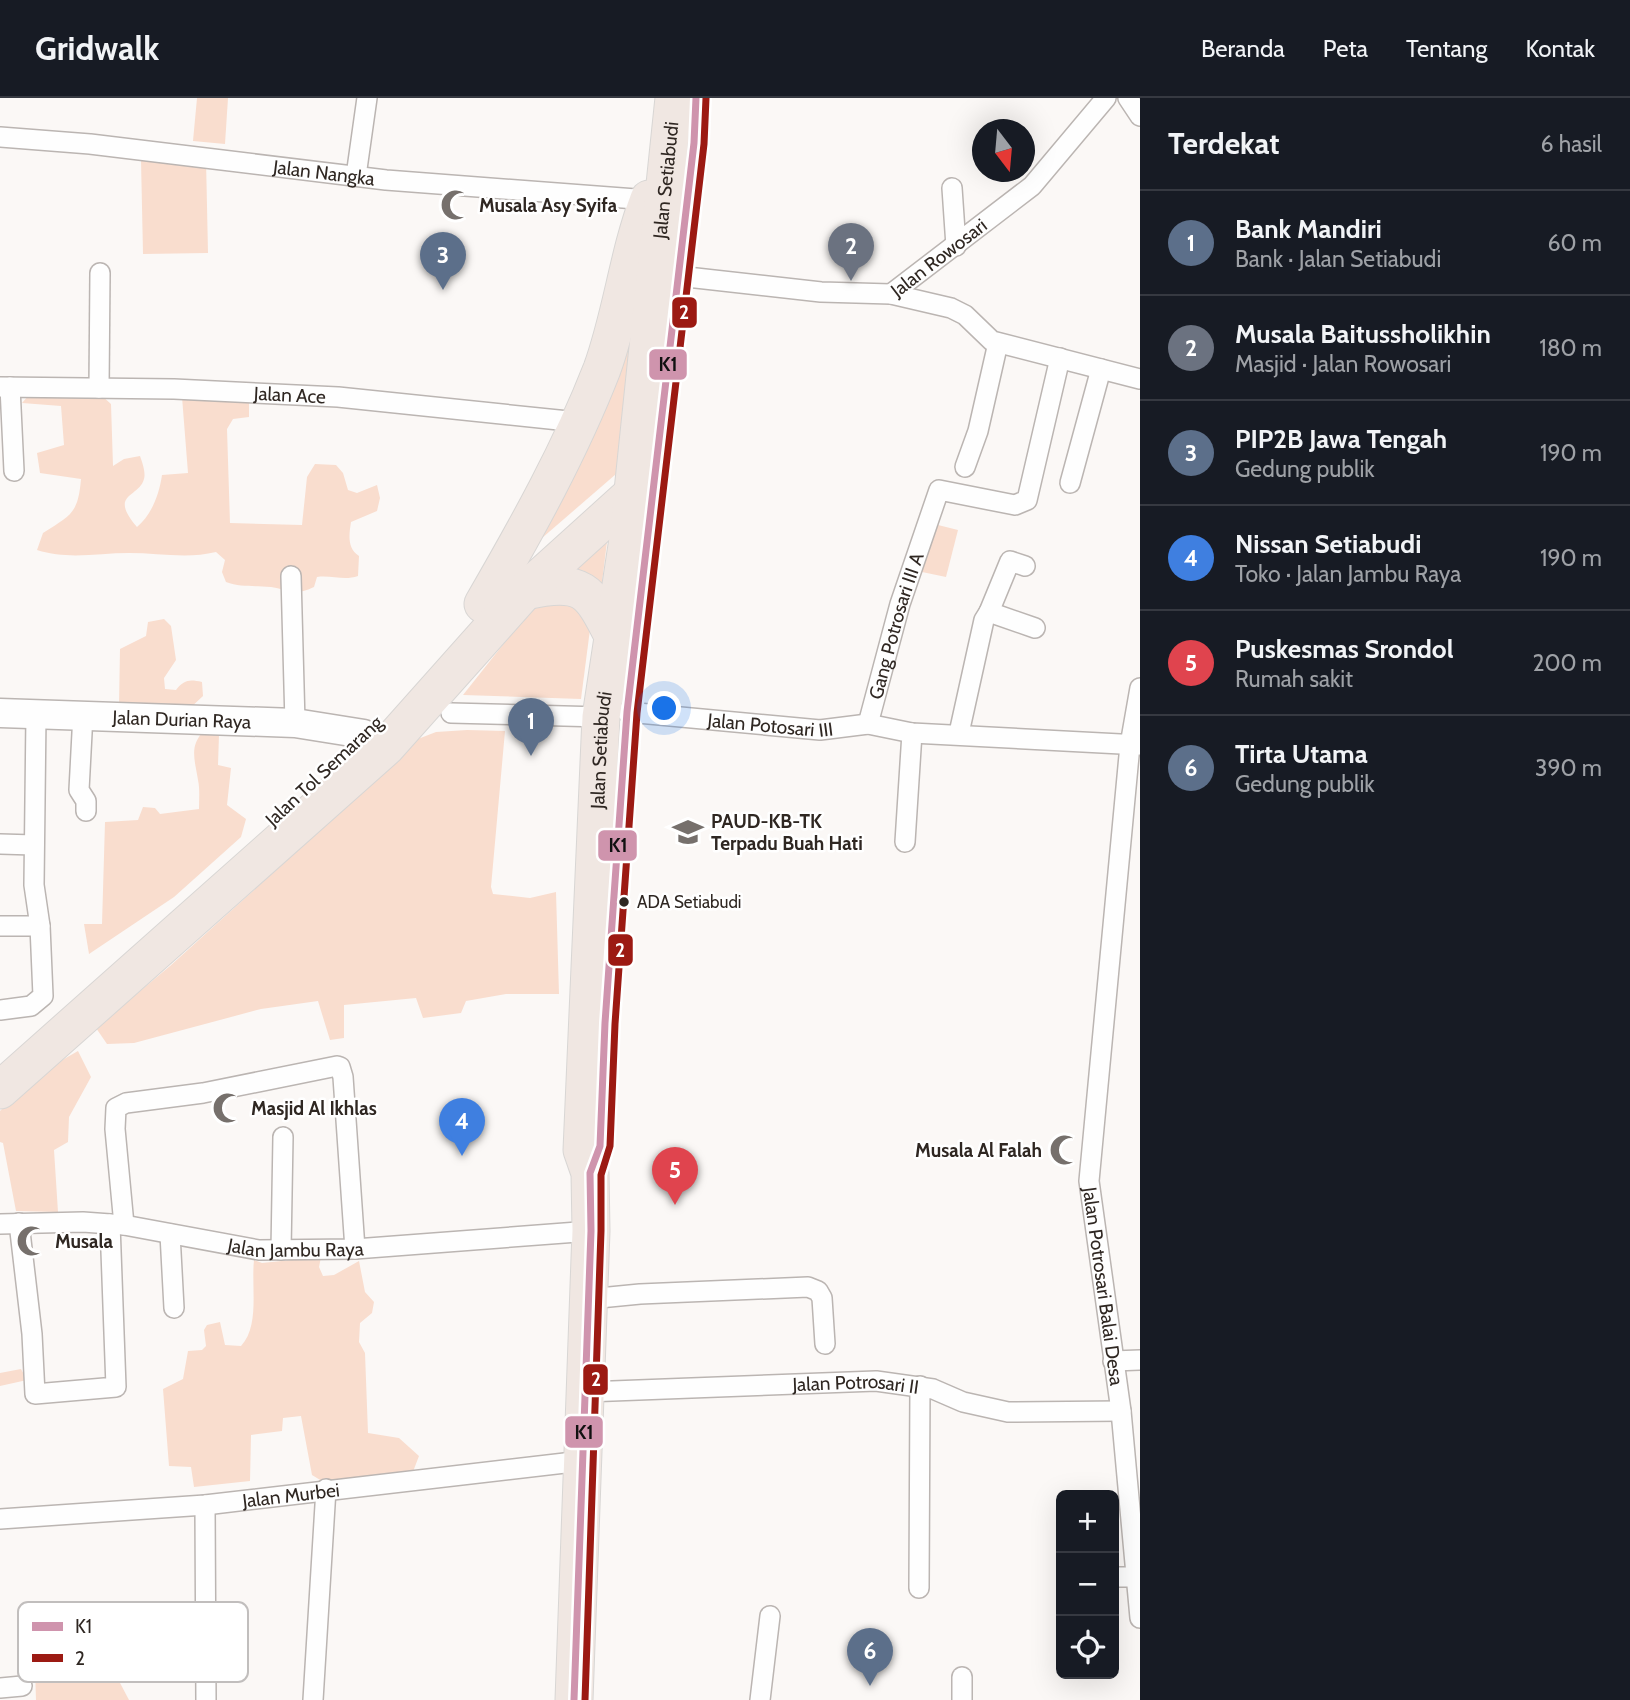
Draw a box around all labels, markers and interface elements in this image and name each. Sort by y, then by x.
text: Gridwalk [35,28,159,68]
text: Beranda [1201,34,1285,63]
text: Peta [1323,34,1368,63]
text: Tentang [1406,34,1487,63]
text: Kontak [1525,34,1595,63]
north arrow [972,119,1035,182]
street label: Jalan Setiabudi [648,120,683,241]
text: Terdekat [1168,125,1280,162]
text: 6 hasil [1540,130,1602,158]
street label: Jalan Nangka [271,155,376,190]
mosque icon: Musala Asy Syifa [439,188,473,222]
place label: Musala Asy Syifa [479,194,618,217]
street label: Jalan Rowosari [885,213,991,302]
text: Bank Mandiri [1235,213,1382,245]
pin: 2 [828,223,874,281]
text: 1 [1187,229,1195,257]
text: 60 m [1548,229,1602,257]
pin: 3 [420,232,466,290]
text: Bank · Jalan Setiabudi [1235,245,1441,273]
line badge: 2 [671,296,698,329]
text: 2 [679,301,689,324]
text: Musala Baitussholikhin [1235,318,1491,350]
text: 2 [1185,334,1197,362]
text: 180 m [1539,334,1602,362]
line badge: K1 [648,348,688,381]
text: Masjid · Jalan Rowosari [1235,350,1452,378]
text: K1 [659,353,677,376]
street label: Jalan Ace [252,381,327,408]
text: PIP2B Jawa Tengah [1235,423,1447,455]
text: 3 [1185,439,1197,467]
text: 190 m [1540,439,1602,467]
text: Gedung publik [1235,455,1375,483]
text: Nissan Setiabudi [1235,528,1421,560]
text: 4 [1184,544,1198,572]
text: 190 m [1540,544,1602,572]
street label: Gang Potrosari III A [864,549,928,702]
text: Toko · Jalan Jambu Raya [1235,560,1461,588]
text: Puskesmas Srondol [1235,633,1454,665]
text: 5 [1185,649,1197,677]
text: 200 m [1532,649,1602,677]
text: Rumah sakit [1235,665,1353,693]
street label: Jalan Setiabudi [585,690,616,810]
your location [647,691,681,725]
pin: 1 [508,698,554,756]
street label: Jalan Durian Raya [111,705,252,733]
street label: Jalan Potosari III [706,708,834,742]
street label: Jalan Tol Semarang [260,710,388,832]
text: Tirta Utama [1235,738,1368,770]
text: 6 [1185,754,1197,782]
text: 390 m [1535,754,1602,782]
text: Gedung publik [1235,770,1375,798]
place label: PAUD-KB-TK Terpadu Buah Hati [711,810,863,855]
school or university icon: PAUD-KB-TK Terpadu Buah Hati [671,815,705,849]
line badge: K1 [597,829,638,862]
text: K1 [609,834,627,857]
place label: ADA Setiabudi [637,892,741,912]
marker: ADA Setiabudi [617,895,631,909]
line badge: 2 [607,933,634,967]
text: 2 [615,939,625,962]
mosque icon: Masjid Al Ikhlas [211,1091,245,1125]
place label: Masjid Al Ikhlas [251,1097,377,1120]
pin: 4 [439,1098,485,1156]
mosque icon: Musala Al Falah [1048,1133,1082,1167]
place label: Musala Al Falah [915,1139,1042,1162]
pin: 5 [652,1147,698,1205]
street label: Jalan Potrosari Balai Desa [1078,1185,1129,1387]
mosque icon: Musala [15,1224,49,1258]
place label: Musala [55,1230,114,1253]
street label: Jalan Jambu Raya [225,1233,365,1262]
line badge: 2 [582,1363,609,1396]
text: 2 [591,1368,601,1391]
street label: Jalan Potrosari II [791,1369,920,1398]
line badge: K1 [564,1415,604,1449]
text: K1 [575,1421,593,1444]
street label: Jalan Murbei [240,1478,341,1512]
map controls [1056,1490,1119,1679]
button: + [1056,1490,1119,1553]
button: − [1056,1553,1119,1616]
legend [18,1602,248,1682]
text: K1 [75,1615,92,1638]
button: locate [1056,1616,1119,1679]
pin: 6 [847,1628,893,1686]
text: 2 [75,1647,85,1670]

